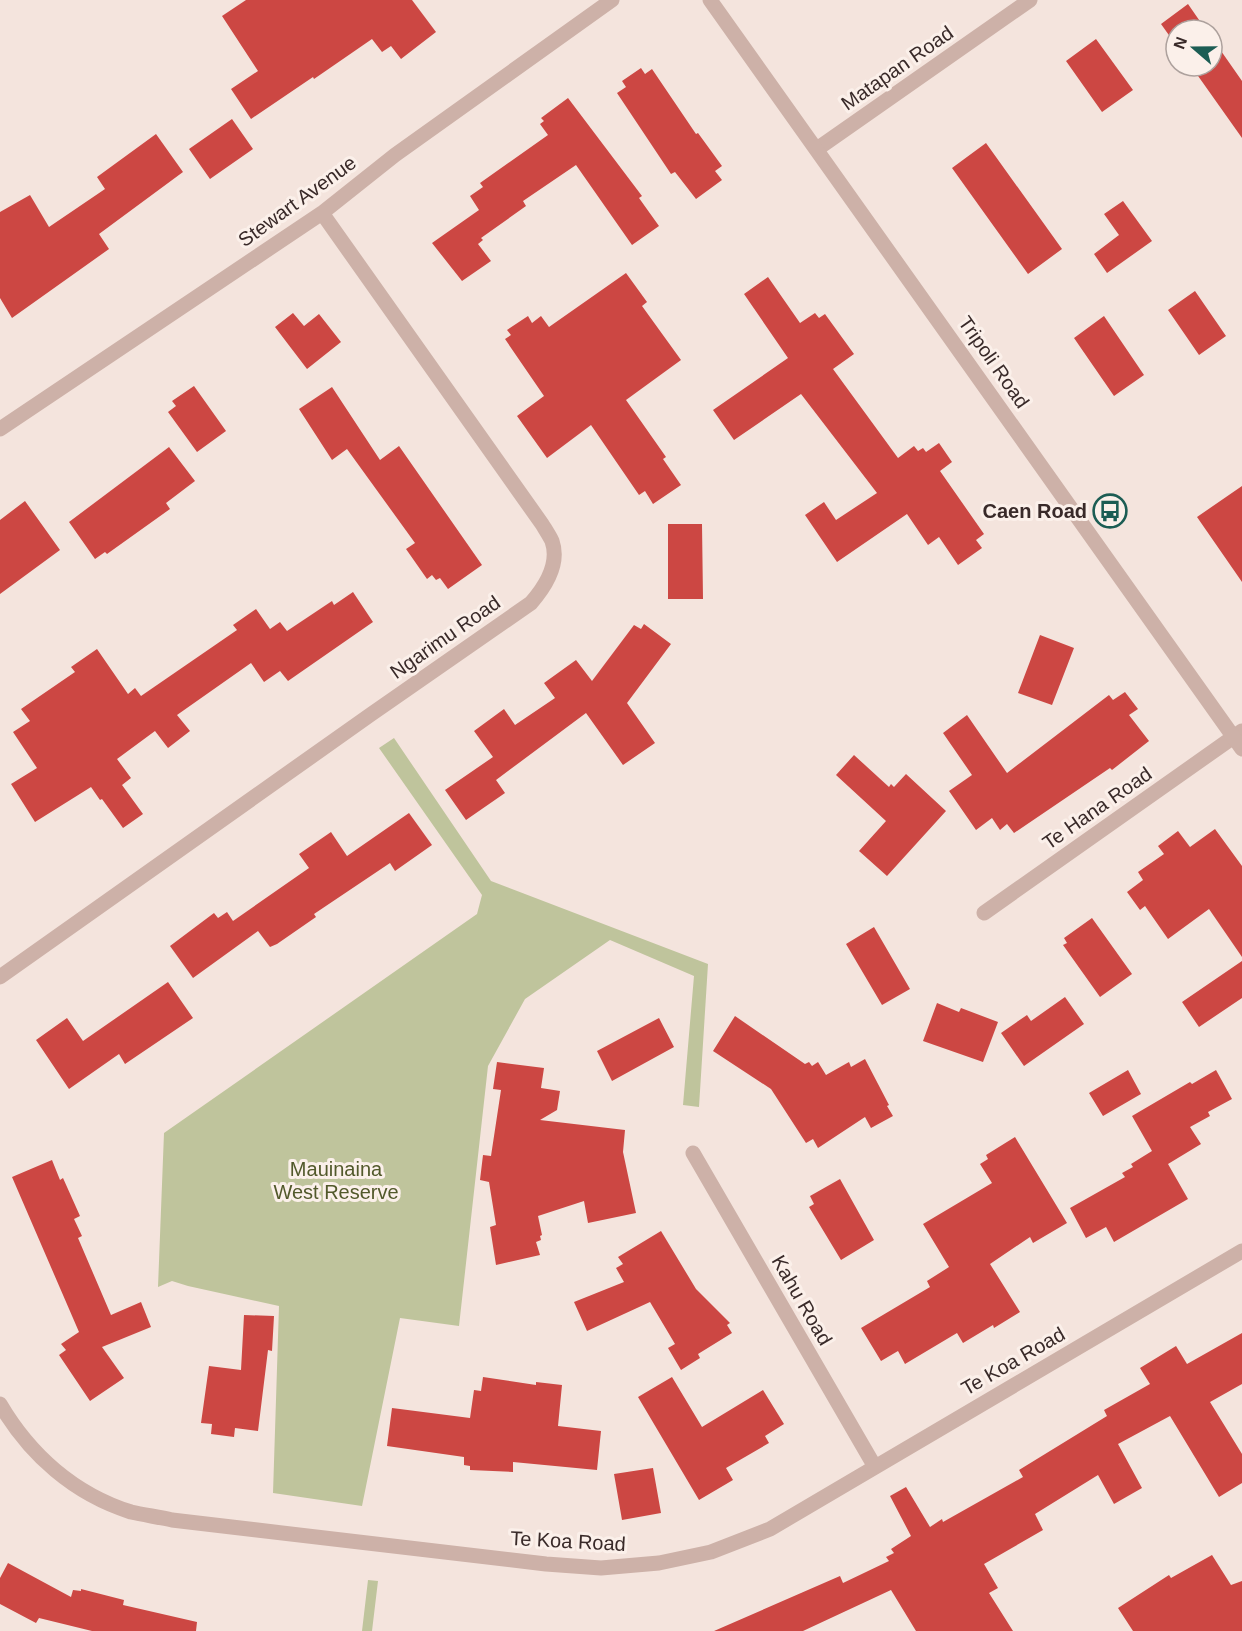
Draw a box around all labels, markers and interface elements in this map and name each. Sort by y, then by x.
north arrow [1164,18,1224,78]
street label: Matapan Road [837,21,957,115]
text: N [1170,35,1190,51]
street label: Stewart Avenue [234,151,360,251]
street label: Tripoli Road [954,312,1034,412]
bus stop icon: Caen Road [1092,493,1128,529]
place label: Caen Road [983,500,1087,522]
street label: Ngarimu Road [386,591,504,683]
street label: Te Hana Road [1038,762,1156,854]
park label: Mauinaina West Reserve [273,1158,399,1203]
street label: Kahu Road [767,1251,837,1349]
street label: Te Koa Road [957,1323,1069,1399]
street label: Te Koa Road [510,1527,626,1555]

